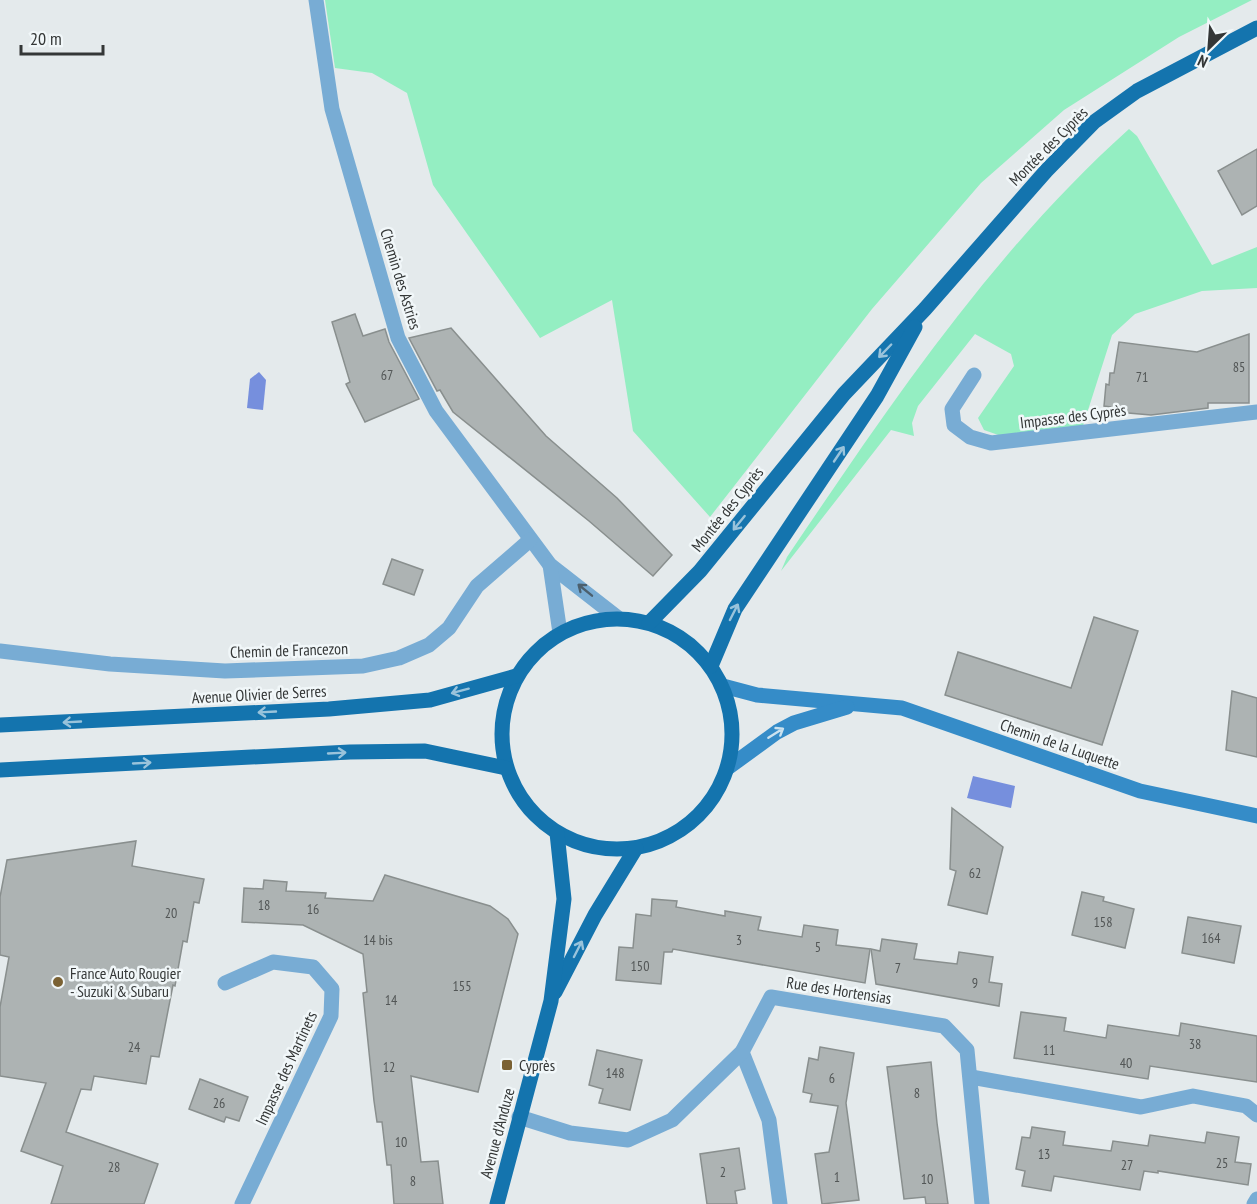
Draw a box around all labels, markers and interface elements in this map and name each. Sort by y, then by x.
scale bar [21,18,104,56]
north arrow [1179,18,1239,78]
text: 20 m [30,27,62,50]
text: N [1195,51,1211,72]
street label: Montée des Cyprès [1004,102,1092,190]
street label: Chemin des Astries [376,226,426,332]
one-way arrow [878,343,892,358]
house number: 85 [1233,358,1245,376]
house number: 67 [381,366,393,384]
house number: 71 [1136,368,1148,386]
street label: Impasse des Cyprès [1019,400,1127,432]
one-way arrow [832,445,845,462]
street label: Montée des Cyprès [687,463,767,555]
one-way arrow [732,515,745,531]
one-way arrow [577,584,593,597]
one-way arrow [729,603,741,621]
street label: Chemin de Francezon [230,638,348,662]
street label: Avenue Olivier de Serres [191,680,327,708]
one-way arrow [451,686,470,698]
one-way arrow [257,706,277,717]
street label: Chemin de la Luquette [998,714,1122,774]
one-way arrow [62,716,82,727]
one-way arrow [768,727,785,740]
one-way arrow [327,747,347,758]
one-way arrow [132,757,152,768]
house number: 62 [969,864,981,882]
house number: 18 [258,896,270,914]
house number: 16 [307,900,319,918]
house number: 20 [165,904,177,922]
house number: 158 [1094,913,1112,931]
house number: 164 [1202,929,1221,947]
house number: 14 bis [363,931,393,949]
house number: 3 [736,931,742,949]
house number: 5 [815,938,821,956]
one-way arrow [572,940,584,958]
house number: 150 [631,957,649,975]
house number: 7 [895,959,901,977]
place label: France Auto Rougier - Suzuki & Subaru [70,963,181,1001]
street label: Rue des Hortensias [785,972,893,1008]
house number: 9 [972,974,978,992]
marker: France Auto Rougier - Suzuki & Subaru [51,975,65,989]
house number: 155 [453,977,471,995]
house number: 14 [385,991,398,1009]
street label: Impasse des Martinets [251,1008,321,1128]
house number: 38 [1189,1035,1201,1053]
house number: 24 [128,1038,141,1056]
house number: 11 [1043,1041,1055,1059]
house number: 40 [1120,1054,1132,1072]
place label: Cyprès [519,1055,555,1075]
house number: 12 [383,1058,395,1076]
marker: Cyprès [500,1058,514,1072]
house number: 148 [606,1064,624,1082]
house number: 6 [829,1069,835,1087]
house number: 8 [914,1084,920,1102]
street label: Avenue d'Anduze [475,1086,519,1180]
house number: 26 [213,1094,225,1112]
house number: 10 [395,1133,407,1151]
house number: 13 [1038,1145,1050,1163]
house number: 25 [1216,1154,1228,1172]
house number: 27 [1121,1156,1133,1174]
house number: 28 [108,1158,120,1176]
house number: 2 [720,1163,726,1181]
house number: 1 [834,1168,840,1186]
house number: 10 [921,1170,933,1188]
house number: 8 [410,1172,416,1190]

